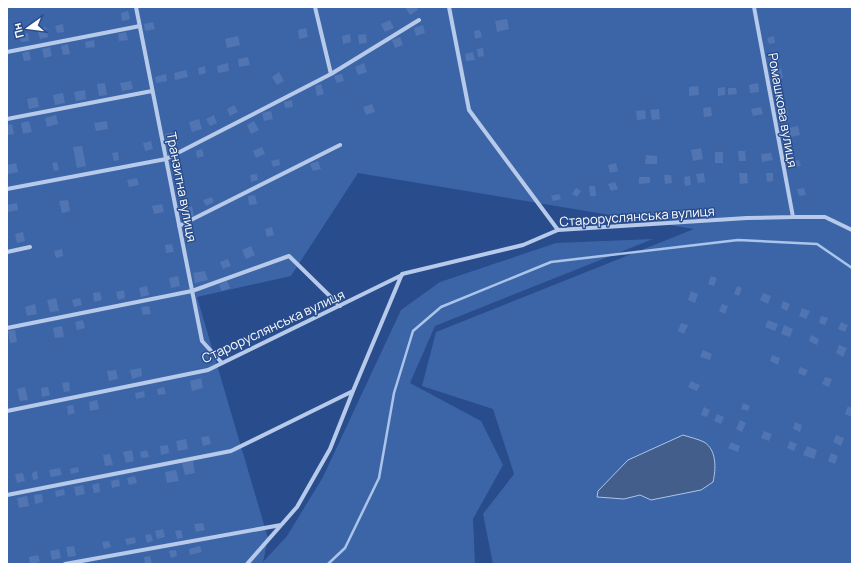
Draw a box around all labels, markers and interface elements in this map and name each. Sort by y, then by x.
north arrow [8,8,48,48]
text: Пн [9,21,27,40]
street label: Ромашкова вулиця [764,51,802,169]
street label: Транзитна вулиця [163,131,201,243]
street label: Староруслянська вулиця [559,202,715,230]
street label: Староруслянська вулиця [199,285,347,367]

